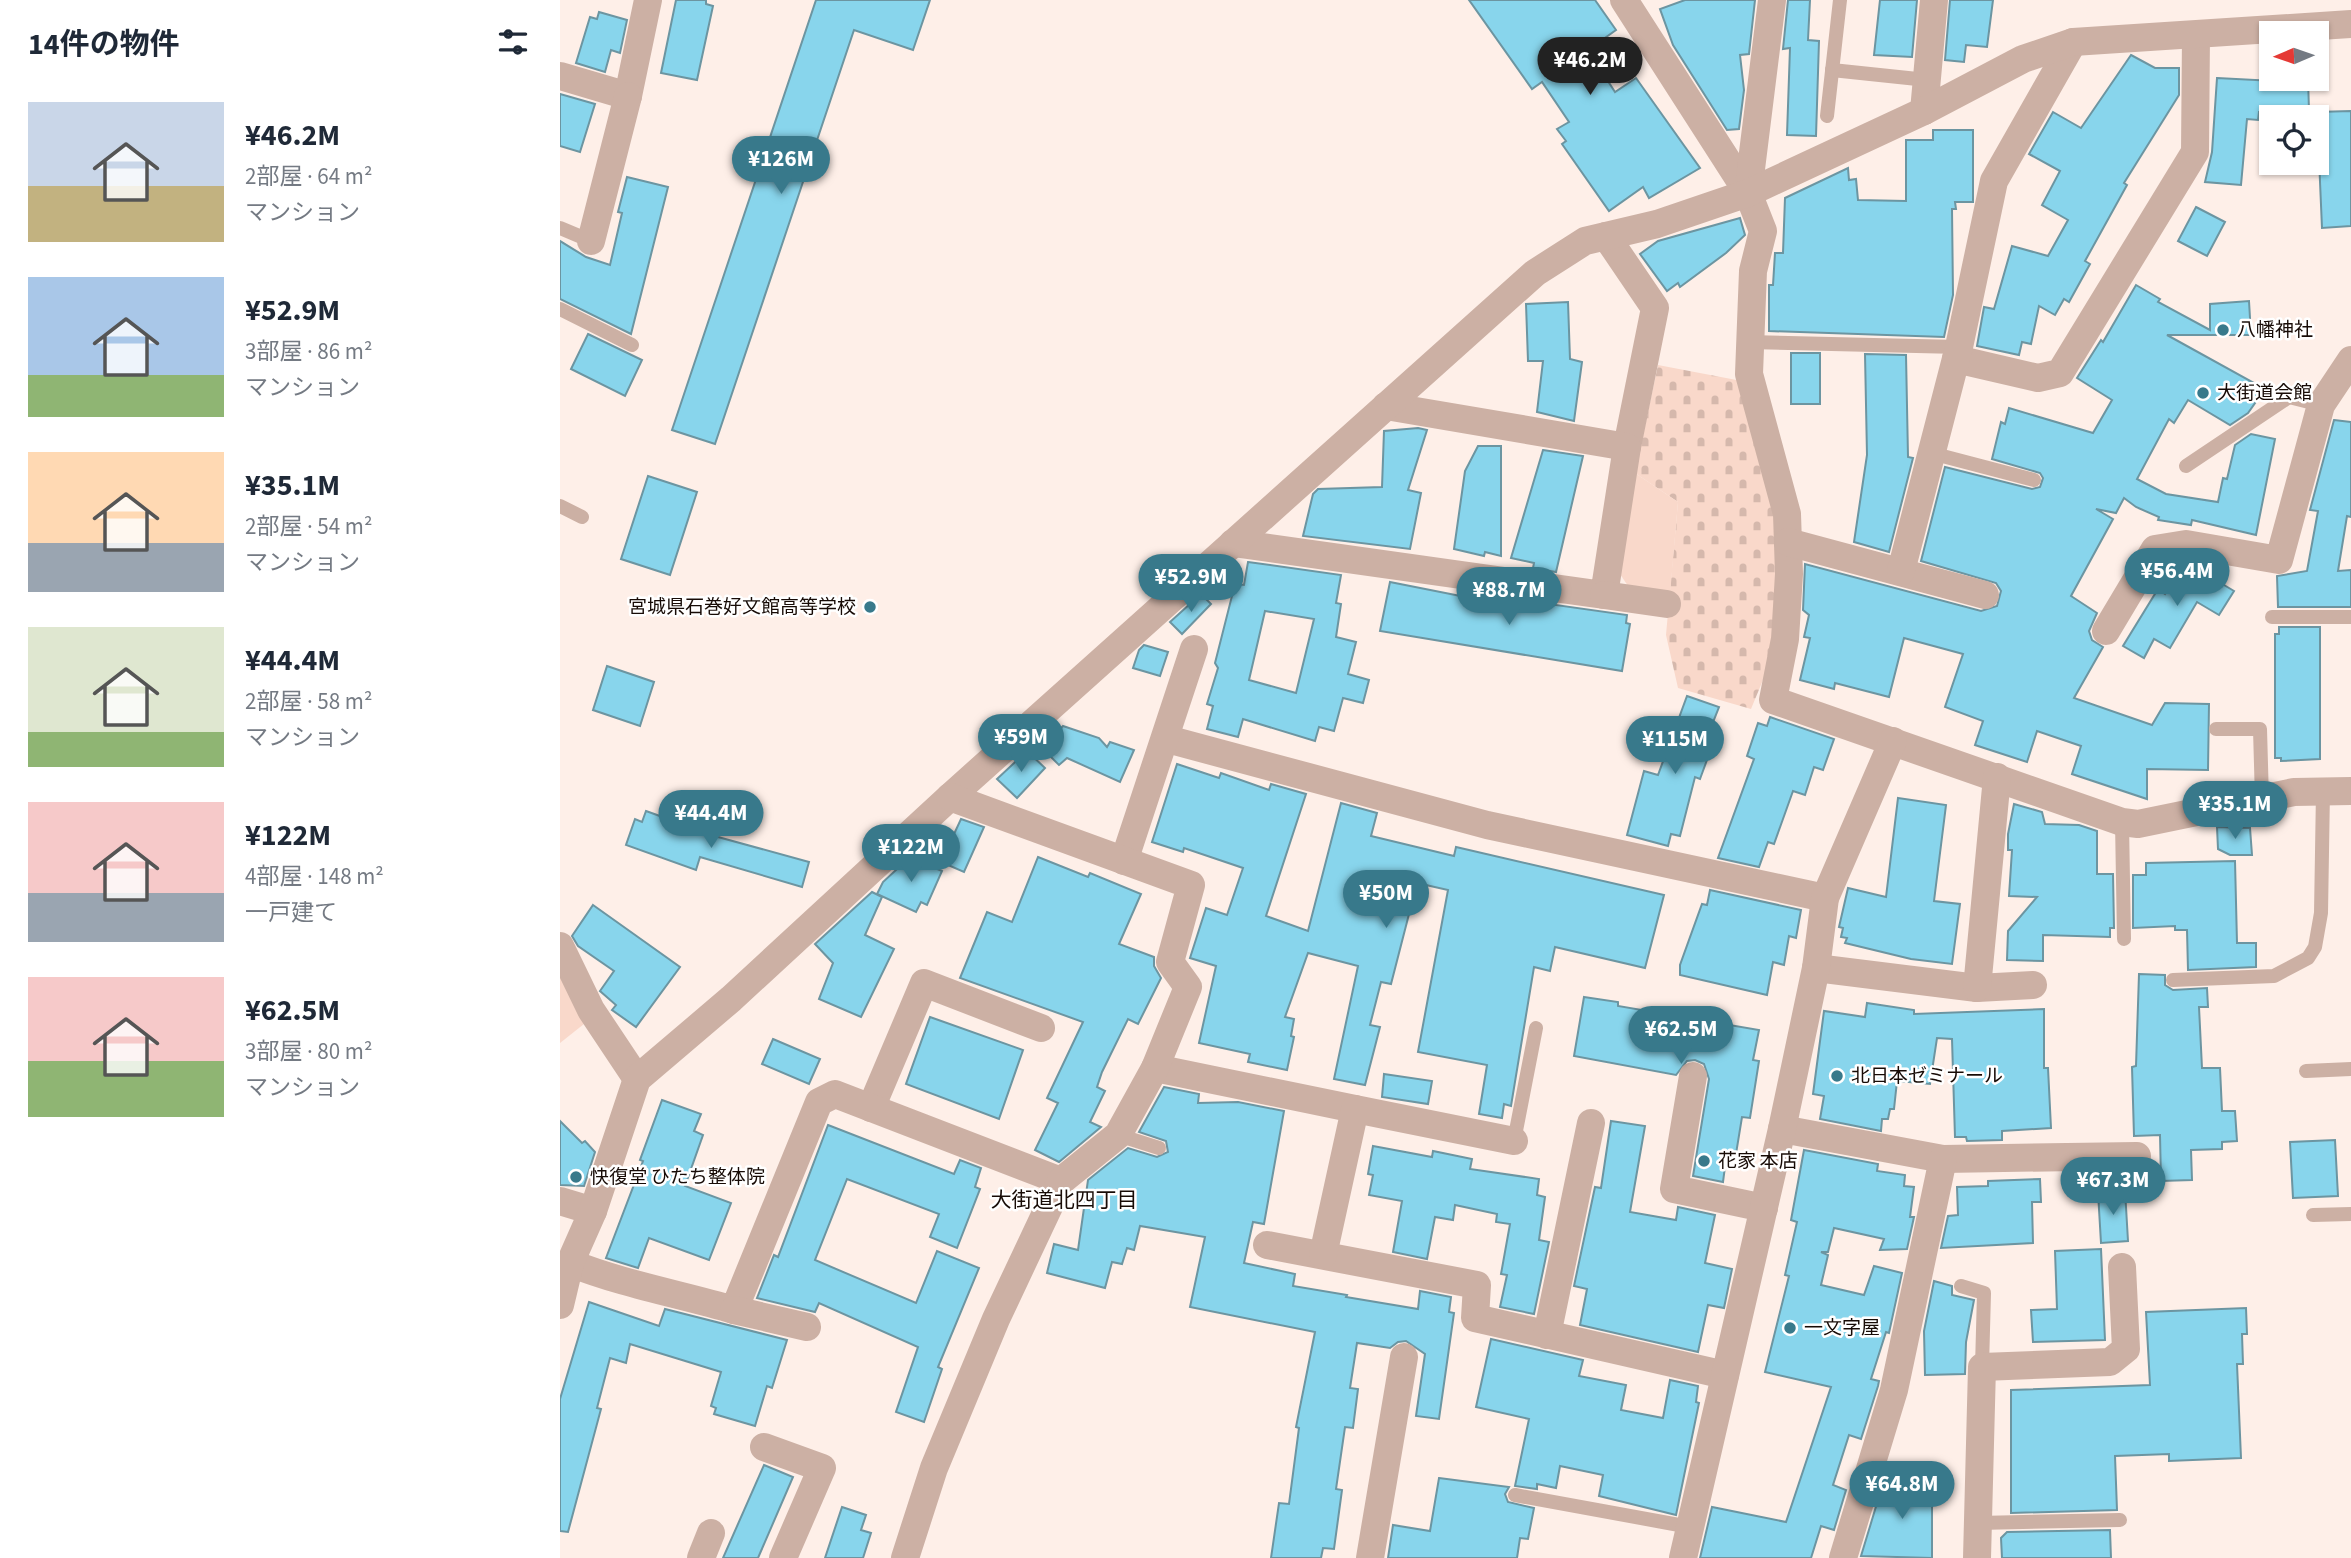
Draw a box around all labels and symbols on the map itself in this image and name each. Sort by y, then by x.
north arrow [2259,21,2329,91]
pin: ¥46.2M [1533,38,1647,97]
pin: ¥126M [732,136,830,196]
place label: 八幡神社 [2237,317,2313,344]
marker: 八幡神社 [2215,322,2231,338]
place label: 大街道会館 [2217,380,2312,407]
marker: 大街道会館 [2195,385,2211,401]
pin: ¥56.4M [2120,548,2234,608]
pin: ¥52.9M [1134,554,1248,614]
pin: ¥88.7M [1452,568,1566,627]
place label: 宮城県石巻好文館高等学校 [628,594,856,621]
marker: 宮城県石巻好文館高等学校 [862,599,878,615]
pin: ¥59M [980,714,1062,774]
pin: ¥115M [1626,716,1724,776]
pin: ¥35.1M [2178,782,2292,841]
pin: ¥44.4M [654,790,768,850]
pin: ¥122M [862,824,960,884]
pin: ¥50M [1345,870,1427,930]
pin: ¥62.5M [1624,1006,1738,1066]
place label: 北日本ゼミナール [1851,1063,2003,1090]
marker: 北日本ゼミナール [1829,1068,1845,1084]
place label: 花家 本店 [1718,1148,1798,1175]
marker: 花家 本店 [1696,1153,1712,1169]
pin: ¥67.3M [2056,1158,2170,1217]
place label: 快復堂 ひたち整体院 [590,1164,765,1191]
marker: 快復堂 ひたち整体院 [568,1169,584,1185]
district label: 大街道北四丁目 [991,1185,1138,1215]
place label: 一文字屋 [1804,1315,1880,1342]
marker: 一文字屋 [1782,1320,1798,1336]
pin: ¥64.8M [1845,1462,1959,1521]

